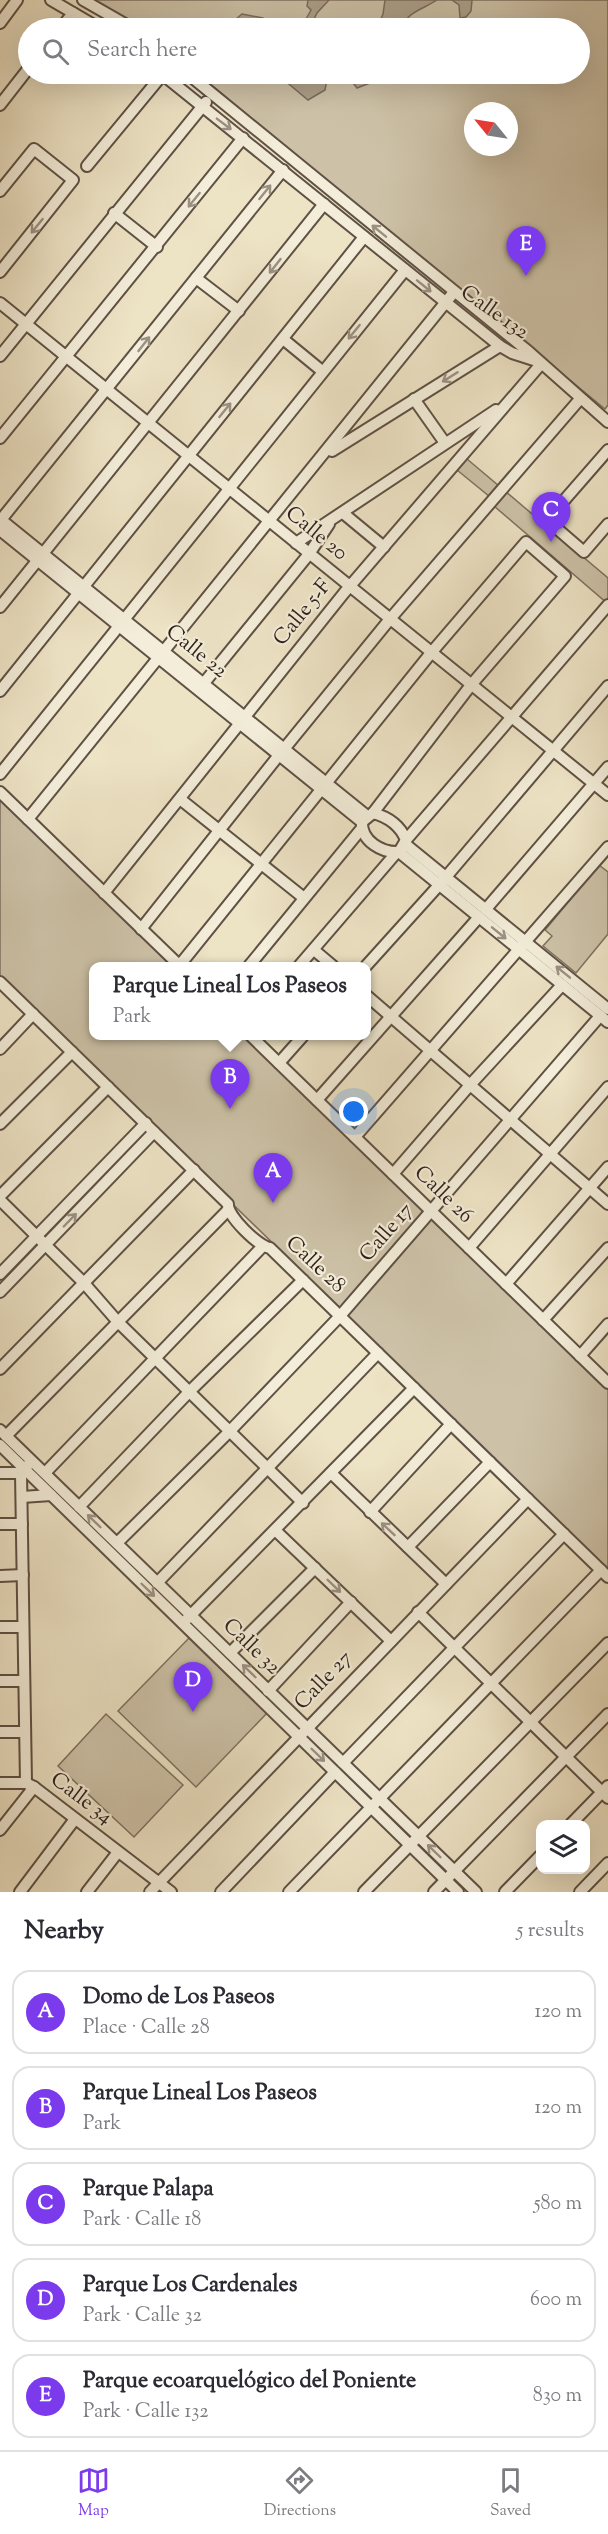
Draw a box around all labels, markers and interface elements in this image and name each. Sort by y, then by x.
search box [18,18,590,84]
icon: search [39,35,72,68]
text: Search here [87,35,197,67]
north arrow [464,102,518,156]
one-way arrow [216,117,232,130]
one-way arrow [259,184,272,200]
one-way arrow [187,192,200,208]
one-way arrow [30,217,43,233]
one-way arrow [371,225,387,238]
pin: E [506,226,546,276]
one-way arrow [268,258,281,274]
street label: Calle 132 [454,278,534,348]
one-way arrow [416,279,432,292]
one-way arrow [348,323,361,339]
one-way arrow [137,337,150,353]
one-way arrow [442,371,459,383]
one-way arrow [219,402,232,418]
pin: C [532,492,570,542]
street label: Calle 20 [278,499,354,569]
street label: Calle 5-F [267,573,339,653]
street label: Calle 22 [159,618,233,686]
one-way arrow [491,926,506,940]
popup [89,962,371,1040]
one-way arrow [556,965,571,979]
text: Parque Lineal Los Paseos [113,971,347,1003]
text: Park [113,1003,151,1032]
pin: B [210,1060,250,1109]
your location [339,1097,368,1126]
pin: A [254,1154,292,1203]
street label: Calle 26 [407,1159,479,1231]
street label: Calle 17 [353,1196,422,1269]
one-way arrow [63,1212,77,1227]
street label: Calle 28 [278,1229,352,1301]
one-way arrow [86,1514,101,1528]
one-way arrow [381,1522,396,1536]
one-way arrow [326,1578,341,1593]
one-way arrow [141,1583,156,1597]
street label: Calle 32 [215,1612,287,1682]
street label: Calle 27 [288,1644,360,1717]
pin: D [174,1662,212,1712]
one-way arrow [241,1664,256,1679]
one-way arrow [311,1748,326,1763]
street label: Calle 34 [44,1766,118,1832]
map controls [536,1820,590,1874]
button: layers [536,1820,590,1874]
one-way arrow [426,1844,441,1859]
text: Nearby [24,1913,104,1950]
text: 5 results [517,1917,584,1946]
text: Domo de Los Paseos [83,1982,275,2014]
text: A [37,1998,54,2027]
text: 120 m [534,1998,582,2027]
text: Place · Calle 28 [83,2014,210,2043]
text: Parque Lineal Los Paseos [83,2078,317,2110]
text: B [39,2094,52,2123]
text: 120 m [534,2094,582,2123]
text: Park [83,2110,121,2139]
text: Parque Palapa [83,2174,214,2206]
text: C [37,2190,54,2219]
text: 580 m [534,2190,582,2219]
text: Park · Calle 18 [83,2206,201,2235]
text: Parque Los Cardenales [83,2270,297,2302]
text: D [38,2286,53,2315]
text: 600 m [530,2286,582,2315]
text: Park · Calle 32 [83,2302,202,2331]
text: Parque ecoarquelógico del Poniente [83,2366,416,2398]
text: E [39,2382,52,2411]
text: 830 m [533,2382,582,2411]
text: Park · Calle 132 [83,2398,209,2427]
tab: Map [77,2464,110,2523]
tab: Directions [264,2464,336,2523]
tab: Saved [490,2464,531,2523]

